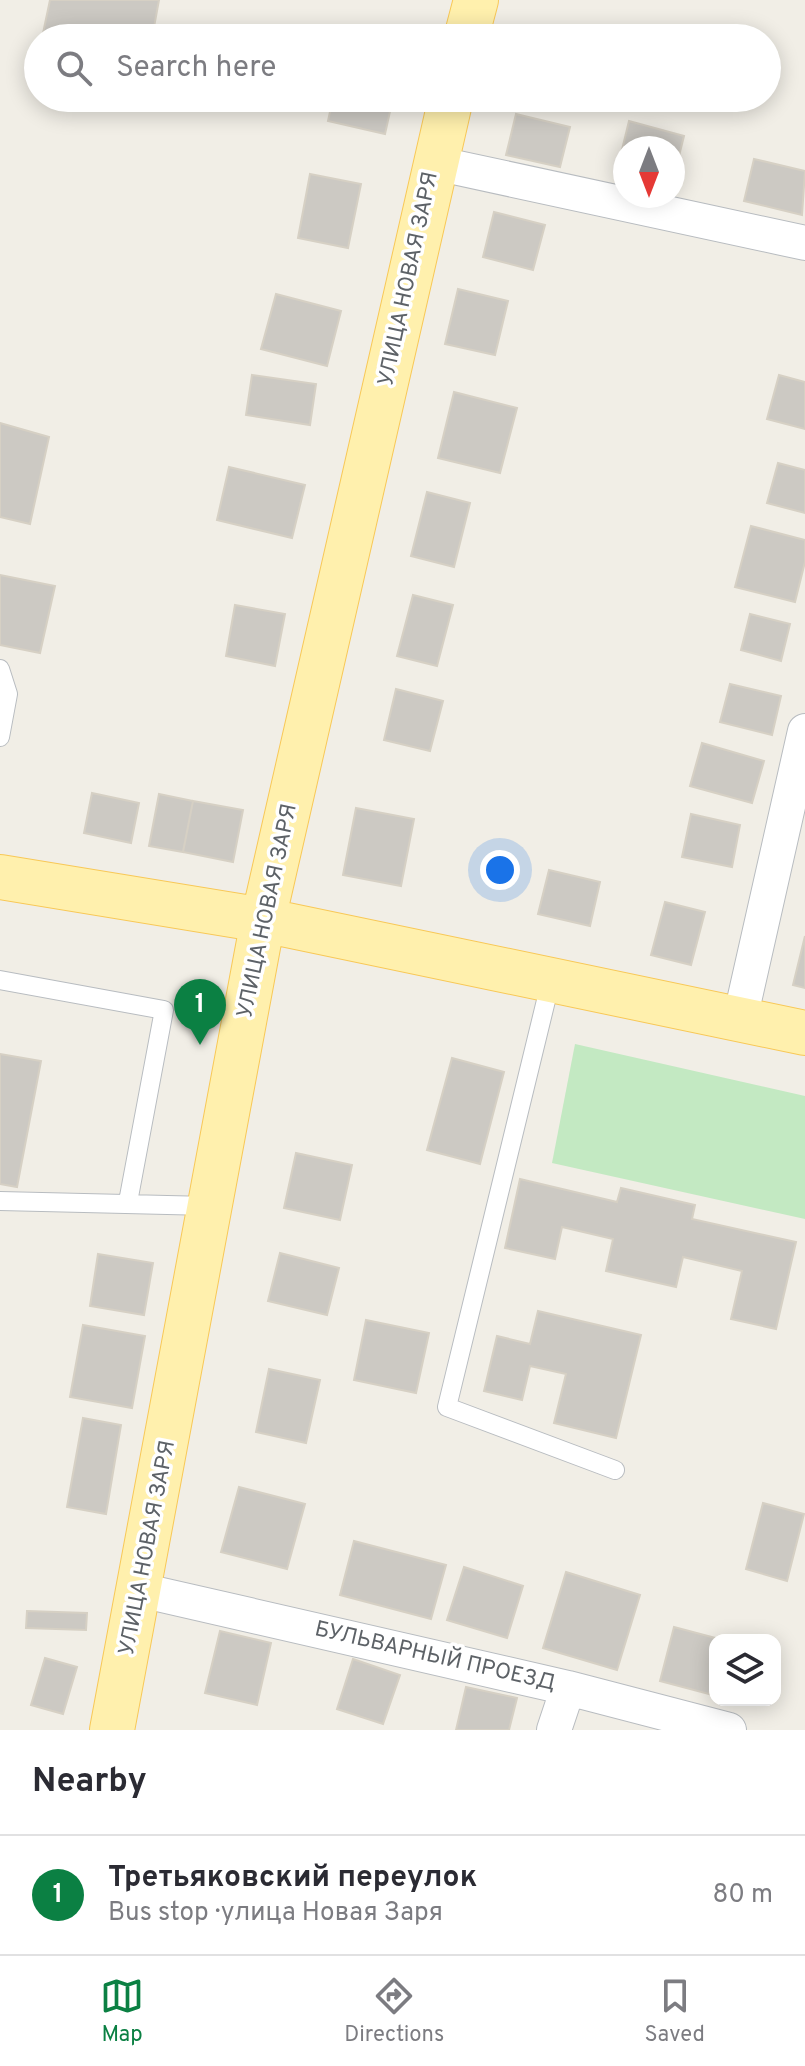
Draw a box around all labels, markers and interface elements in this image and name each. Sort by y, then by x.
search box [24,24,781,112]
icon: search [52,46,96,90]
text: Search here [116,50,276,87]
north arrow [613,136,685,208]
street label: УЛИЦА НОВАЯ ЗАРЯ [373,169,445,389]
street label: УЛИЦА НОВАЯ ЗАРЯ [232,801,304,1021]
your location [480,850,520,890]
pin: 1 [174,979,226,1045]
street label: УЛИЦА НОВАЯ ЗАРЯ [114,1438,182,1658]
street label: БУЛЬВАРНЫЙ ПРОЕЗД [312,1613,559,1698]
map controls [709,1634,781,1706]
button: layers [709,1634,781,1706]
text: Nearby [32,1761,147,1804]
text: Третьяковский переулок [108,1860,477,1897]
text: 1 [53,1879,63,1912]
text: 80 m [713,1879,773,1912]
text: Bus stop · улица Новая Заря [108,1897,443,1930]
tab: Map [100,1974,144,2049]
tab: Directions [344,1974,444,2049]
tab: Saved [644,1974,705,2049]

